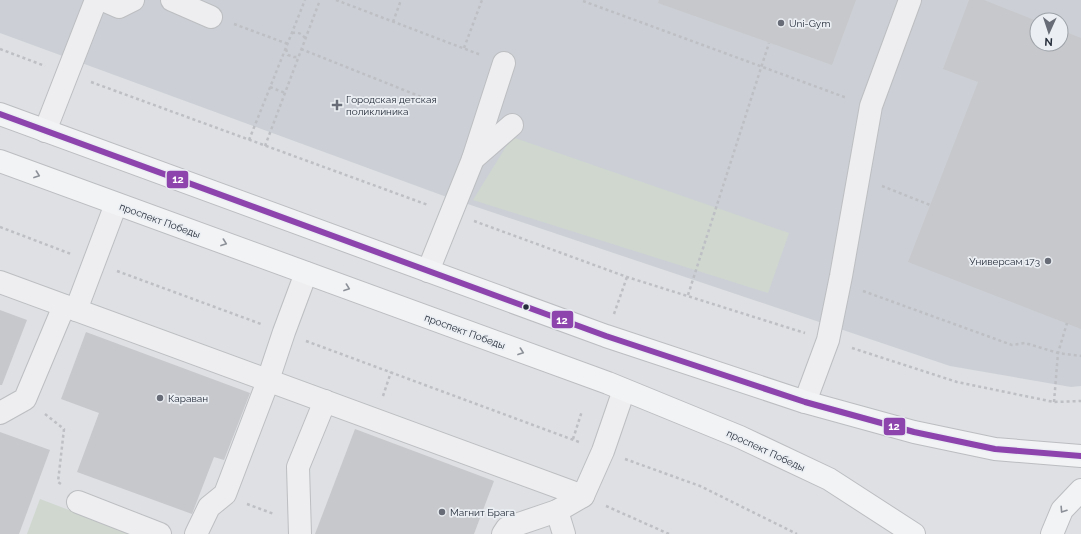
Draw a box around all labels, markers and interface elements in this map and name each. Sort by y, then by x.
north arrow [1029,12,1069,52]
marker: Uni-Gym [776,18,786,28]
place label: Uni-Gym [789,18,830,29]
text: N [1044,35,1053,48]
place label: Городская детская поликлиника [346,94,437,117]
marker: Городская детская поликлиника [331,99,343,111]
one-way arrow [33,170,40,178]
line badge: 12 [166,170,189,189]
text: 12 [172,173,184,186]
street label: проспект Победы [118,201,202,240]
one-way arrow [221,239,228,247]
place label: Универсам 173 [969,256,1040,267]
marker: Универсам 173 [1043,256,1053,266]
one-way arrow [343,283,350,292]
unlabelled marker [521,302,531,312]
line badge: 12 [551,310,574,329]
street label: проспект Победы [423,312,507,351]
text: 12 [556,314,568,327]
one-way arrow [518,347,525,355]
marker: Караван [155,393,165,403]
place label: Караван [168,393,208,404]
line badge: 12 [883,417,906,436]
text: 12 [888,420,900,433]
street label: проспект Победы [725,428,807,473]
one-way arrow [1061,505,1068,512]
marker: Магнит Брага [437,507,447,517]
place label: Магнит Брага [450,507,515,518]

